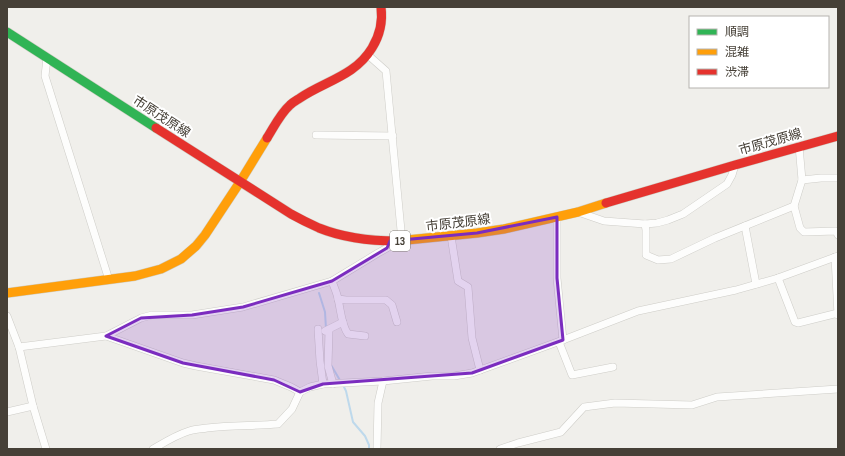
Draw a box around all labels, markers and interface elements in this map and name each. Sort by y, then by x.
legend [689,16,829,88]
text: 順調 [725,25,749,40]
text: 混雑 [725,45,749,60]
text: 渋滞 [725,65,749,80]
street label: 市原茂原線 [130,92,193,141]
street label: 市原茂原線 [737,125,804,159]
street label: 市原茂原線 [425,211,491,235]
road number: 13 [390,231,410,251]

